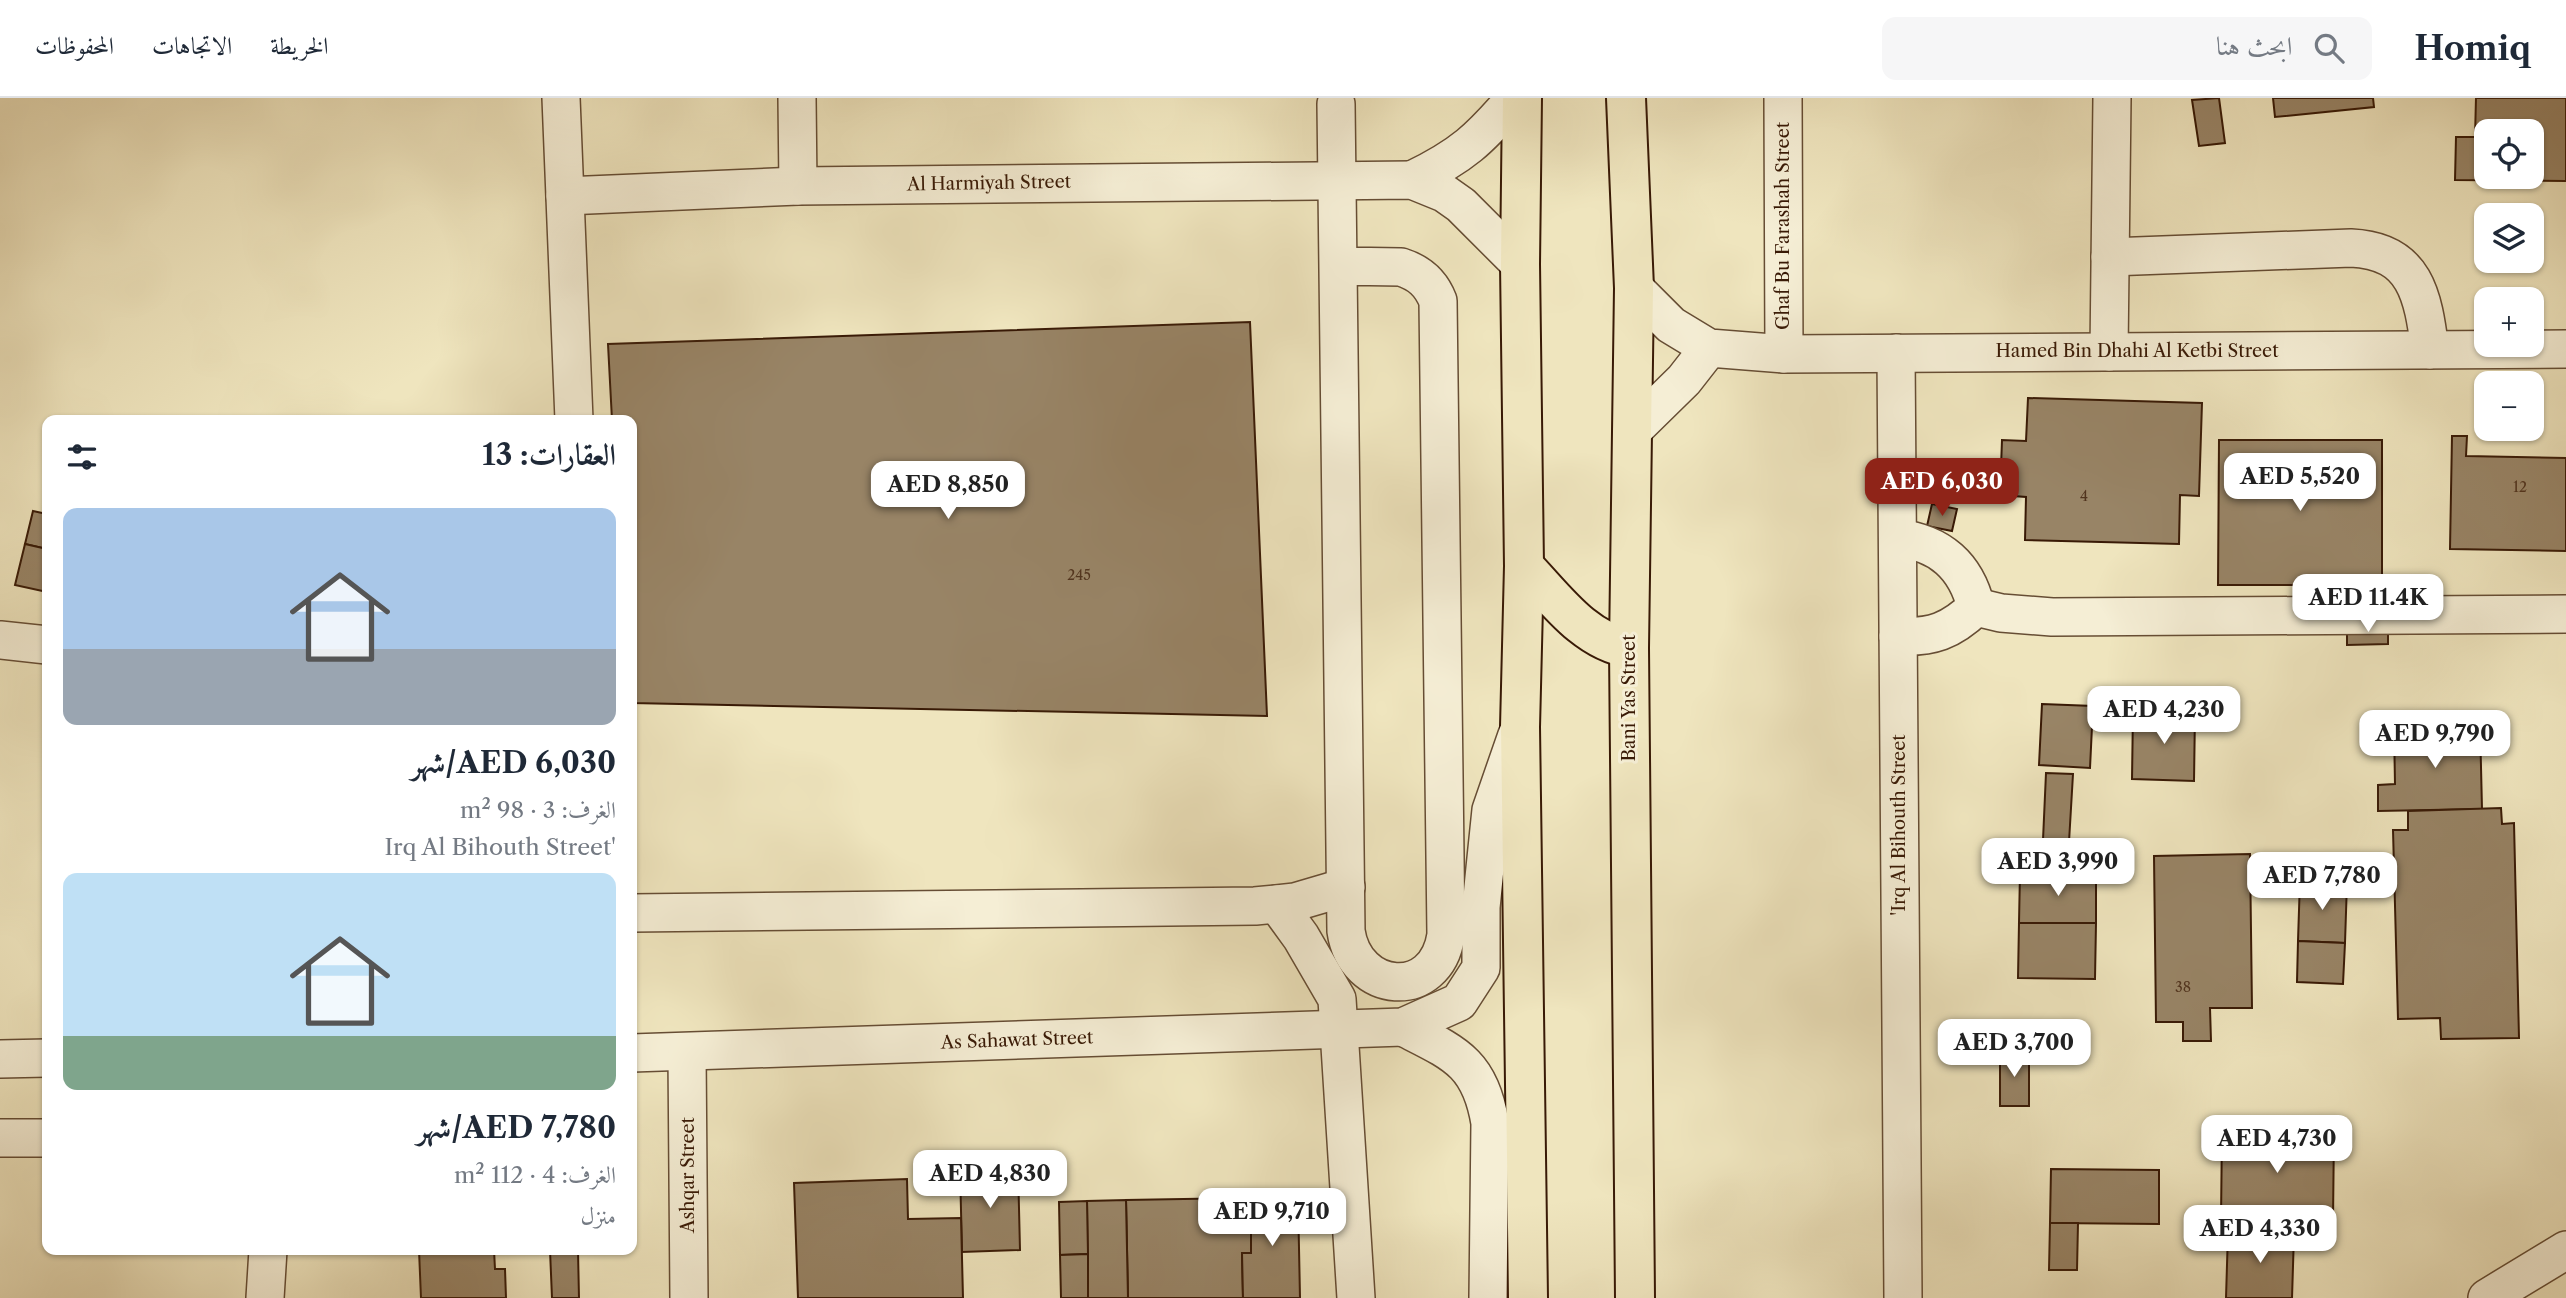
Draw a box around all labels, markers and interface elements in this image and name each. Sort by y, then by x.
search box [1882,17,2372,80]
text: Homiq [2414,28,2531,69]
icon: search [2310,29,2348,67]
text: ابحث هنا [2216,30,2292,62]
text: المحفوظات [35,31,114,60]
text: الاتجاهات [152,31,232,60]
text: الخريطة [270,31,329,60]
map controls [2474,119,2544,441]
button: locate [2474,119,2544,189]
street label: Ghaf Bu Farashah Street [1772,121,1794,330]
street label: Al Harmiyah Street [906,171,1072,195]
button: layers [2474,203,2544,273]
button: + [2474,287,2544,357]
street label: Hamed Bin Dhahi Al Ketbi Street [1995,340,2279,362]
button: − [2474,371,2544,441]
text: العقارات: 13 [482,436,616,473]
icon: filters [63,438,101,476]
pin: AED 5,520 [2220,454,2380,513]
pin: AED 6,030 [1862,458,2022,518]
pin: AED 8,850 [868,462,1028,521]
text: AED 5,520 [2240,462,2360,490]
text: AED 6,030 [1881,467,2003,495]
text: AED 8,850 [887,470,1009,498]
house number: 12 [2513,478,2527,496]
house number: 4 [2080,487,2088,505]
icon: home [277,554,403,680]
house number: 245 [1067,566,1091,584]
pin: AED 11.4K [2288,574,2448,634]
text: AED 11.4K [2308,583,2428,611]
street label: Bani Yas Street [1618,634,1640,762]
pin: AED 4,230 [2084,686,2244,746]
text: AED 4,230 [2103,695,2225,723]
pin: AED 9,790 [2355,710,2515,770]
text: AED 9,790 [2375,719,2495,747]
street label: 'Irq Al Bihouth Street [1888,734,1910,916]
text: AED 6,030/شهر [411,744,616,781]
text: الغرف: 3 · 98 m² [460,796,616,824]
text: 'Irq Al Bihouth Street [384,833,616,861]
pin: AED 3,990 [1978,838,2138,898]
text: AED 3,990 [1997,847,2119,875]
pin: AED 7,780 [2242,852,2402,912]
text: AED 7,780 [2263,861,2381,889]
icon: home [277,918,403,1044]
house number: 38 [2175,978,2191,996]
pin: AED 3,700 [1934,1020,2094,1079]
street label: As Sahawat Street [939,1026,1094,1054]
text: AED 3,700 [1954,1028,2074,1056]
text: AED 7,780/شهر [417,1109,616,1146]
street label: Ashqar Street [677,1116,699,1234]
pin: AED 4,730 [2197,1116,2357,1175]
text: AED 4,730 [2217,1124,2337,1152]
pin: AED 4,830 [910,1150,1070,1210]
text: AED 4,830 [929,1159,1051,1187]
text: الغرف: 4 · 112 m² [454,1161,616,1189]
pin: AED 9,710 [1192,1188,1352,1248]
text: AED 9,710 [1214,1197,1330,1225]
text: منزل [581,1202,616,1230]
pin: AED 4,330 [2180,1206,2340,1265]
text: AED 4,330 [2200,1214,2320,1242]

